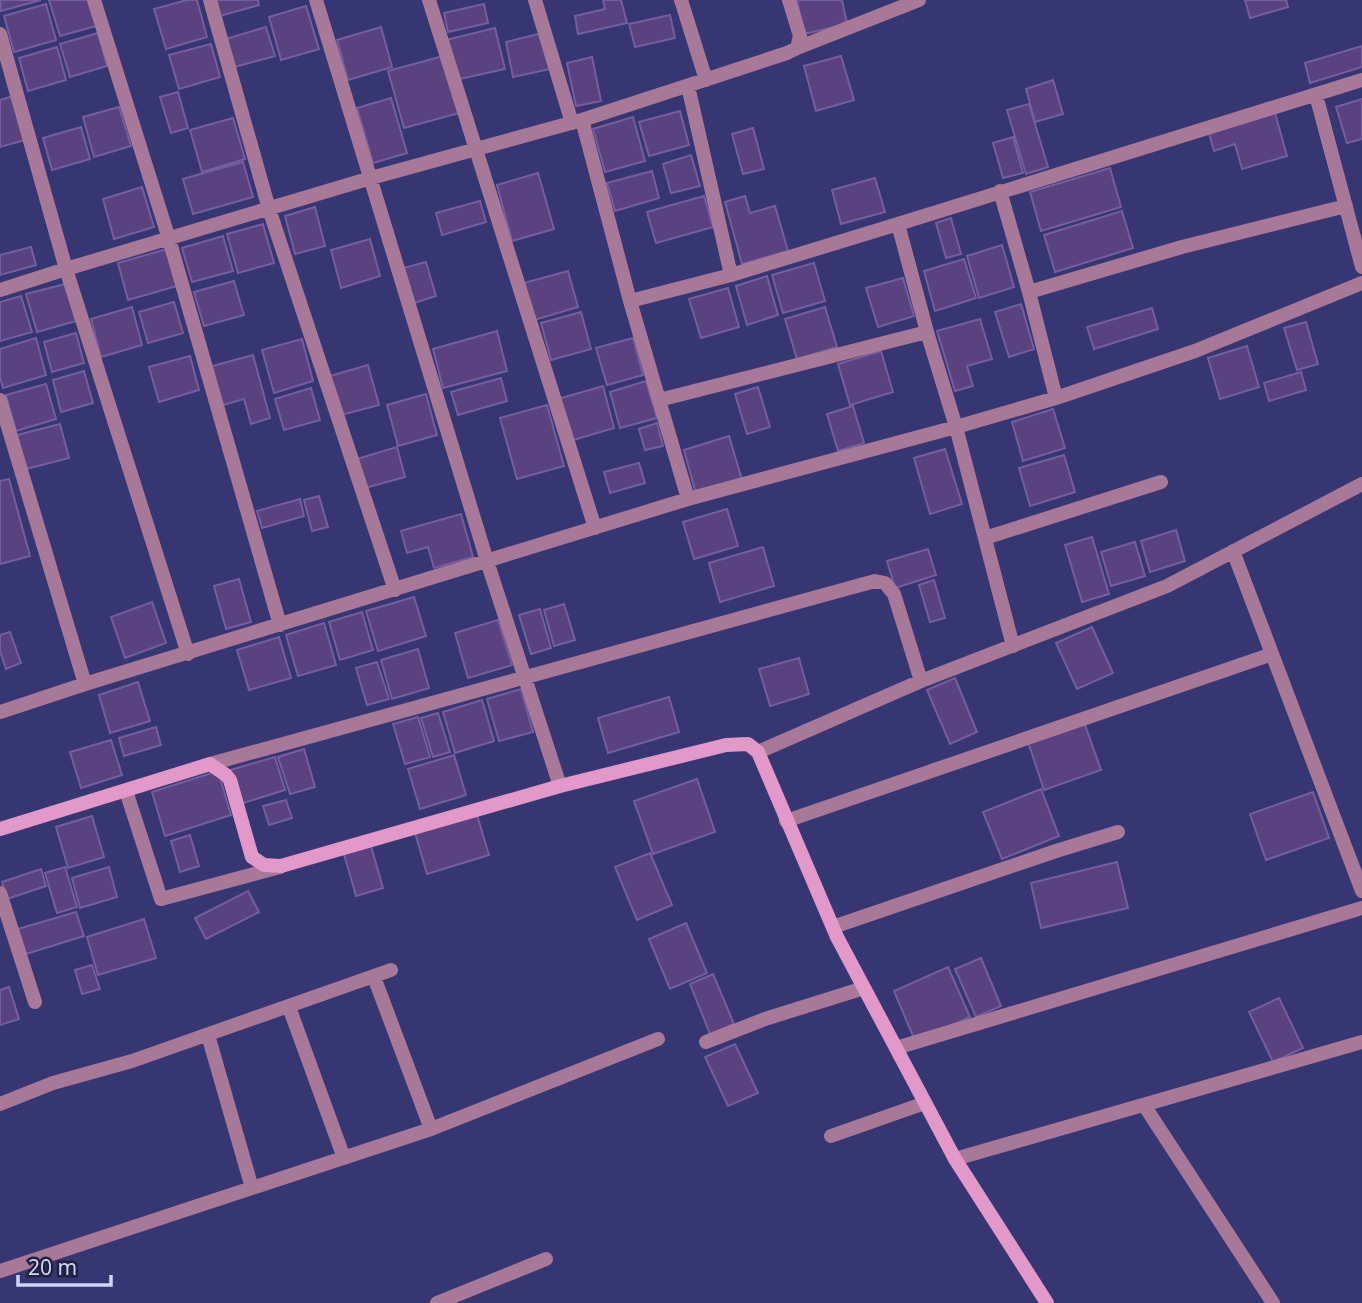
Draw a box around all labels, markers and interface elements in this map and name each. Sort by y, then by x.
scale bar [18,1244,110,1288]
text: 20 m [28,1253,77,1281]

